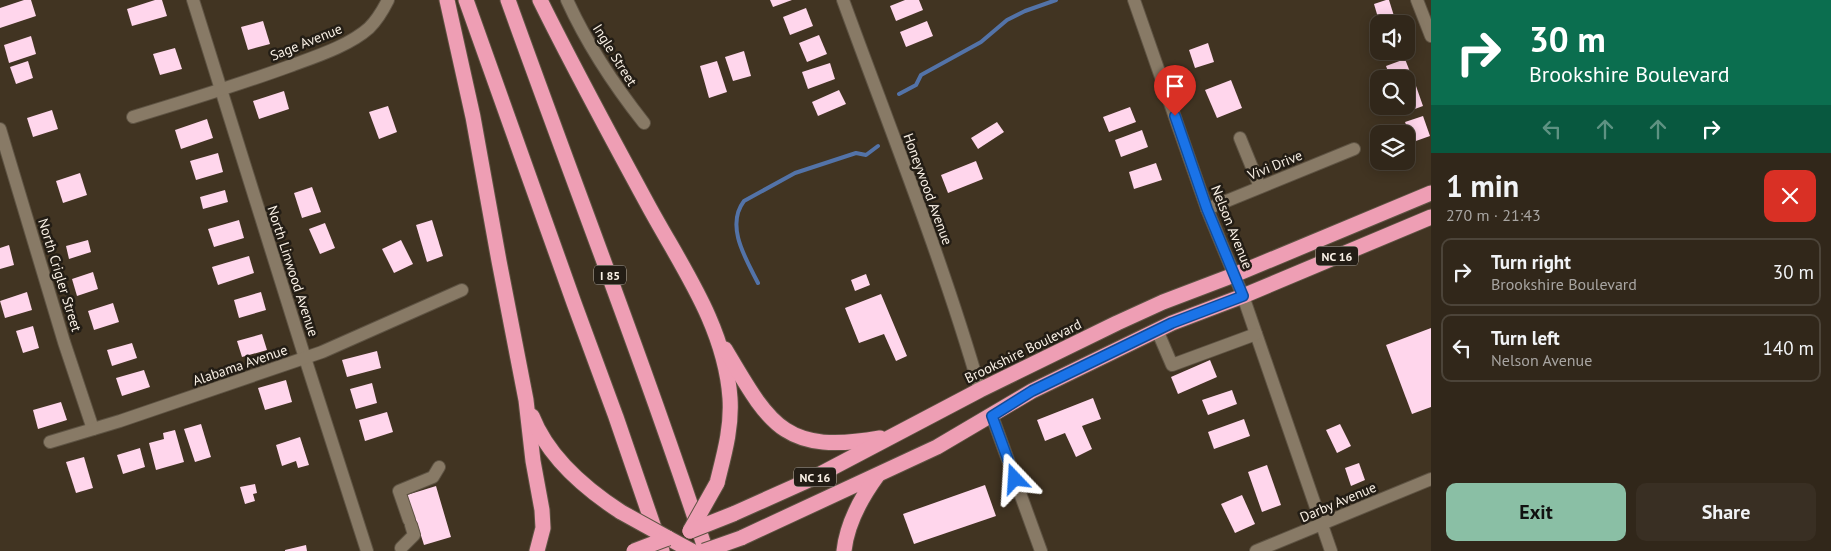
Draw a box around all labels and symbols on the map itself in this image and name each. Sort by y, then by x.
street label: Sage Avenue [267,19,345,65]
street label: Ingle Street [589,21,641,90]
pin [1154,65,1196,116]
street label: Honeywood Avenue [899,131,957,247]
street label: Vivi Drive [1244,146,1305,184]
street label: Nelson Avenue [1207,183,1257,271]
street label: North Linwood Avenue [263,203,323,339]
street label: North Crigler Street [34,216,86,334]
road number: NC 16 [1316,247,1358,266]
road number: I 85 [594,266,626,284]
street label: Brookshire Boulevard [962,315,1084,387]
street label: Alabama Avenue [190,340,290,390]
position arrow [988,452,1040,504]
road number: NC 16 [794,468,836,487]
street label: Darby Avenue [1297,478,1379,526]

